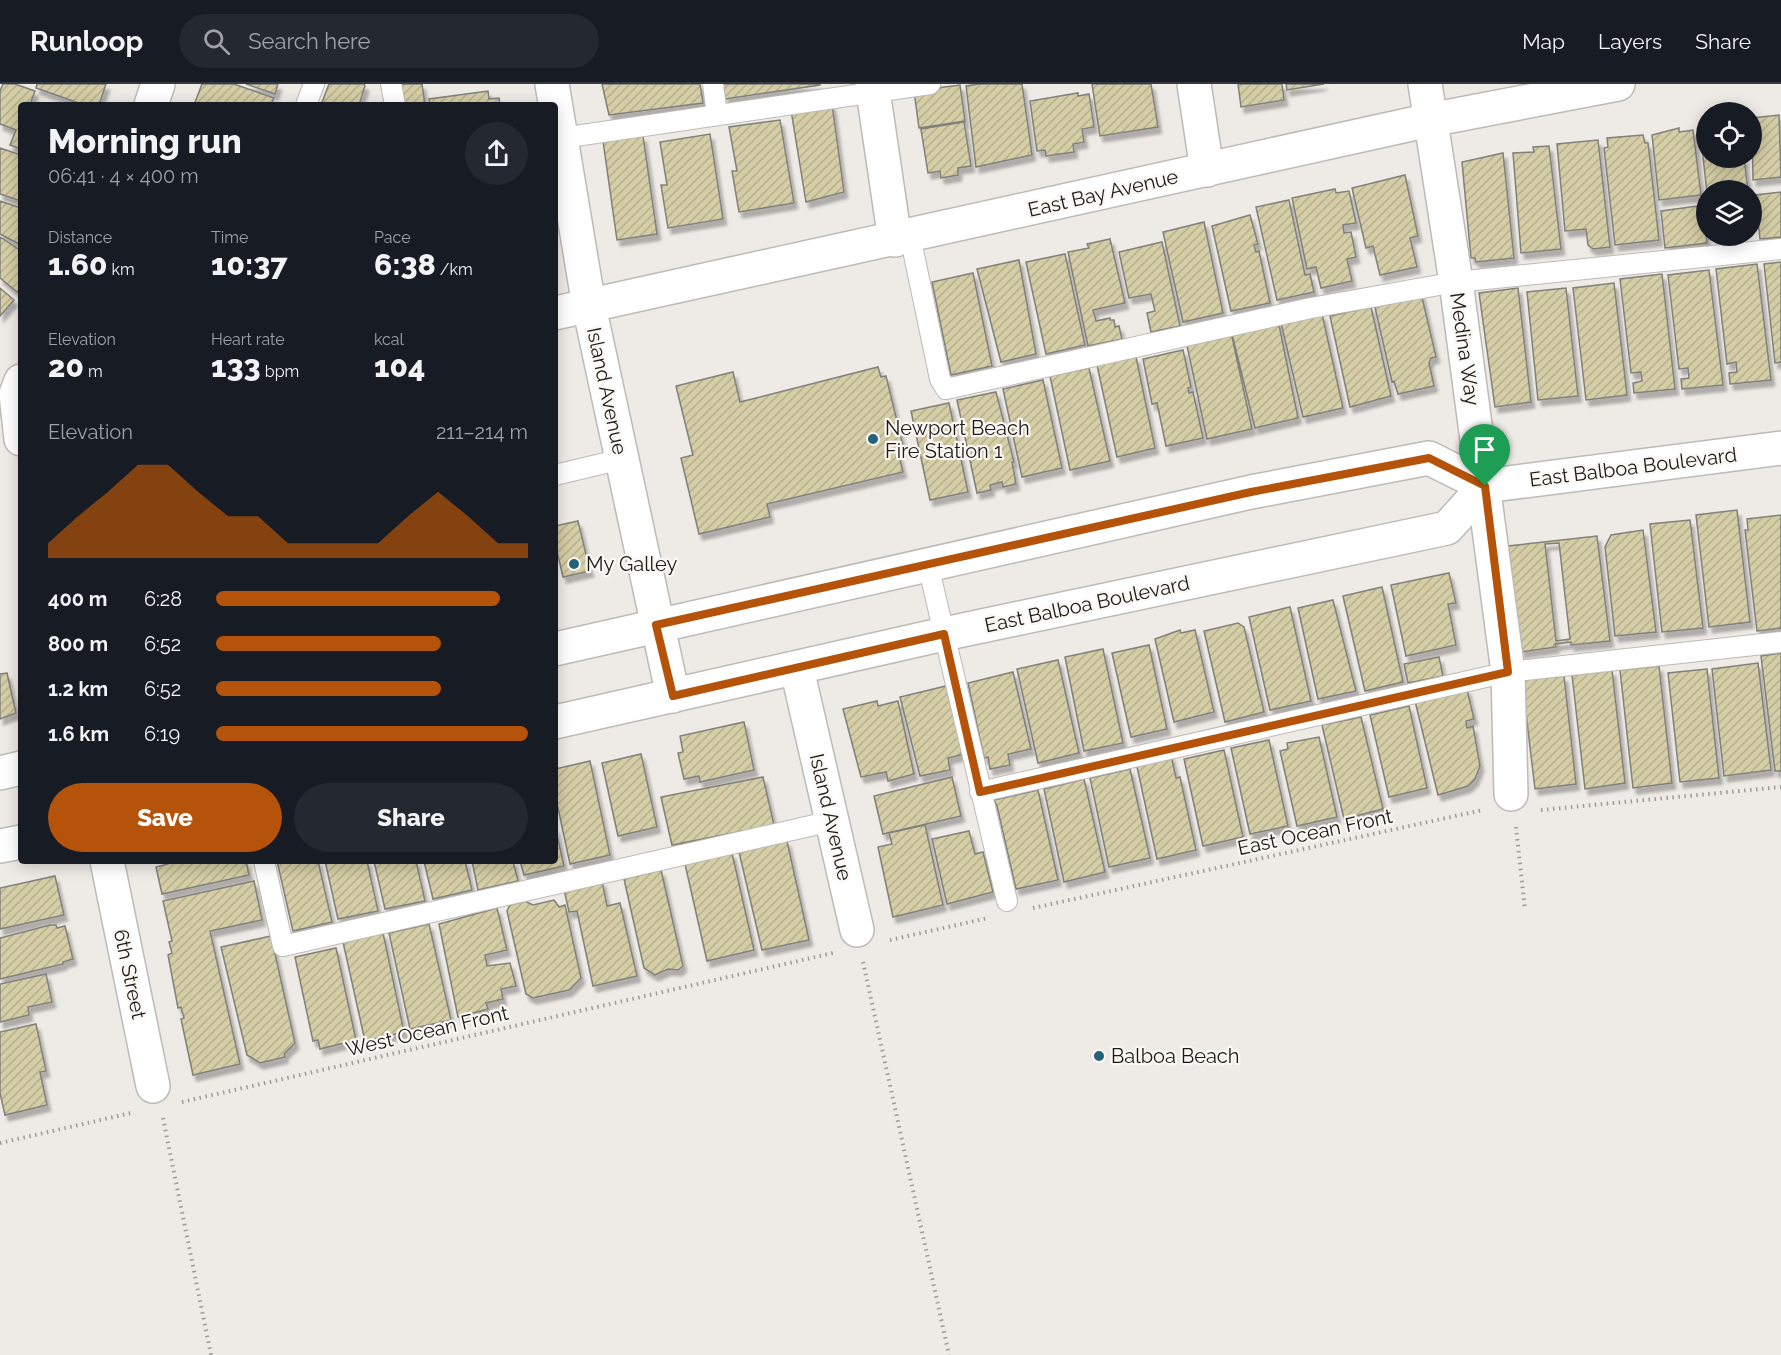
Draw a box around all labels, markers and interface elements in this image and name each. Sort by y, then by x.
search box [179,14,599,68]
text: Runloop [30,25,143,58]
icon: search [200,25,233,58]
text: Search here [248,28,370,54]
text: Map [1522,29,1565,54]
text: Layers [1598,29,1662,54]
text: Share [1695,29,1751,54]
map controls [1696,102,1762,246]
button: locate [1696,102,1762,168]
text: Morning run [48,122,242,161]
button: share [465,122,528,185]
text: 06:41 · 4 × 400 m [48,164,199,188]
street label: East Bay Avenue [1026,164,1181,222]
button: layers [1696,180,1762,246]
text: Distance [48,228,112,247]
text: Time [211,228,248,247]
text: Pace [374,228,411,247]
text: 1.60 [48,247,107,282]
text: 10:37 [211,247,288,282]
text: 6:38 [374,247,436,282]
text: km [107,260,135,279]
text: /km [436,260,473,279]
street label: Medina Way [1445,291,1485,407]
street label: Island Avenue [582,325,632,457]
text: Elevation [48,330,116,349]
text: Heart rate [211,330,285,349]
text: kcal [374,330,404,349]
text: 20 [48,349,84,384]
text: 133 [211,349,261,384]
text: 104 [374,349,425,384]
text: m [84,362,103,381]
text: bpm [261,362,299,381]
place label: Newport Beach Fire Station 1 [885,416,1030,463]
text: Elevation [48,420,133,444]
text: 211–214 m [436,420,528,444]
pin [1459,424,1510,486]
marker: Newport Beach Fire Station 1 [866,432,880,446]
icon: arrive [1468,433,1501,466]
street label: East Balboa Boulevard [1528,442,1738,492]
place label: My Galley [586,552,677,576]
marker: My Galley [567,557,581,571]
street label: East Balboa Boulevard [982,571,1192,637]
text: 400 m [48,587,107,611]
text: 6:28 [144,587,182,611]
text: 800 m [48,632,108,656]
text: 6:52 [144,632,181,656]
text: 1.2 km [48,677,108,701]
text: 6:52 [144,677,181,701]
text: 1.6 km [48,722,109,746]
text: 6:19 [144,722,180,746]
street label: Island Avenue [805,751,857,883]
button: Save [48,783,282,852]
button: Share [294,783,528,852]
street label: East Ocean Front [1235,804,1395,860]
street label: 6th Street [109,927,151,1021]
street label: West Ocean Front [343,1001,511,1061]
place label: Balboa Beach [1111,1044,1240,1068]
marker: Balboa Beach [1092,1049,1106,1063]

